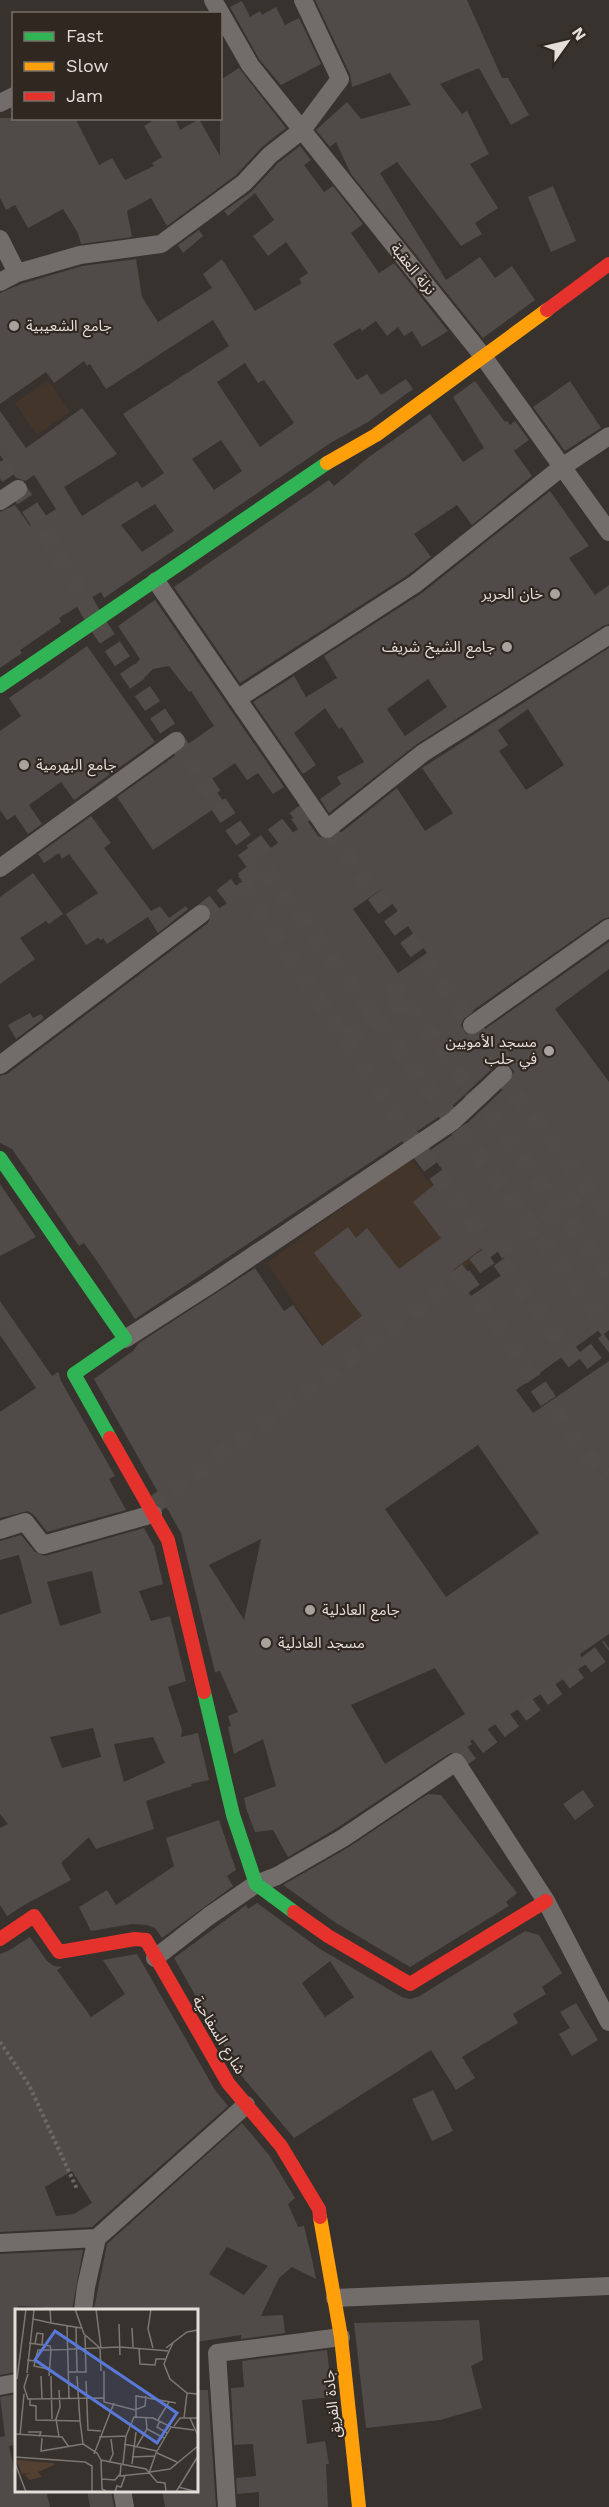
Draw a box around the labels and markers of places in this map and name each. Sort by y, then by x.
place label: جامع الشعيبية [26,317,112,338]
marker: جامع الشعيبية [7,319,21,333]
place label: خان الحرير [480,585,543,603]
marker: خان الحرير [548,587,562,601]
place label: جامع الشيخ شريف [382,638,495,659]
marker: جامع الشيخ شريف [500,640,514,654]
place label: جامع البهرمية [36,756,117,777]
marker: جامع البهرمية [17,758,31,772]
place label: مسجد الأمويين في حلب [445,1033,537,1070]
marker: مسجد الأمويين في حلب [542,1044,556,1058]
place label: جامع العادلية [322,1601,400,1622]
marker: جامع العادلية [303,1603,317,1617]
place label: مسجد العادلية [278,1634,365,1652]
marker: مسجد العادلية [259,1636,273,1650]

